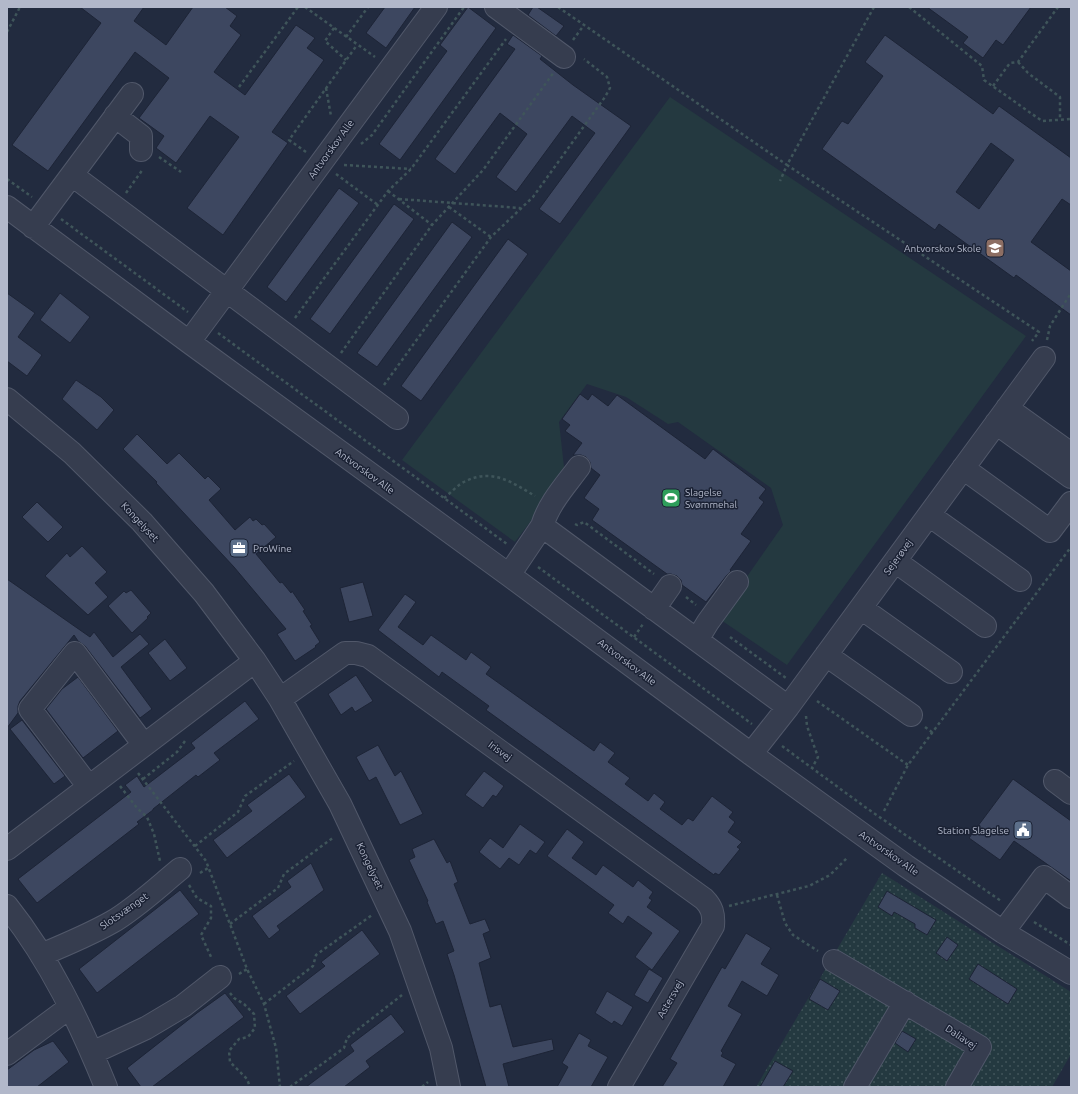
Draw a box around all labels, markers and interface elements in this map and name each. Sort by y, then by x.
street label: Antvorskov Alle [306,117,356,181]
school or university icon: Antvorskov Skole [984,237,1006,259]
place label: Antvorskov Skole [904,243,981,254]
street label: Antvorskov Alle [333,446,397,496]
sports icon: Slagelse Svømmehal [660,487,682,509]
place label: Slagelse Svømmehal [685,487,737,510]
street label: Kongelyset [119,500,161,544]
office icon: ProWine [228,537,250,559]
street label: Sejerøvej [881,537,915,577]
place label: ProWine [253,543,292,554]
street label: Antvorskov Alle [596,637,658,687]
street label: Irisvej [486,739,514,763]
public building icon: Station Slagelse [1012,819,1034,841]
place label: Station Slagelse [938,825,1009,836]
street label: Antvorskov Alle [857,828,921,878]
street label: Kongelyset [354,841,386,891]
street label: Slotsvænget [98,890,150,932]
street label: Astersvej [655,978,685,1020]
street label: Daliavej [943,1023,979,1051]

